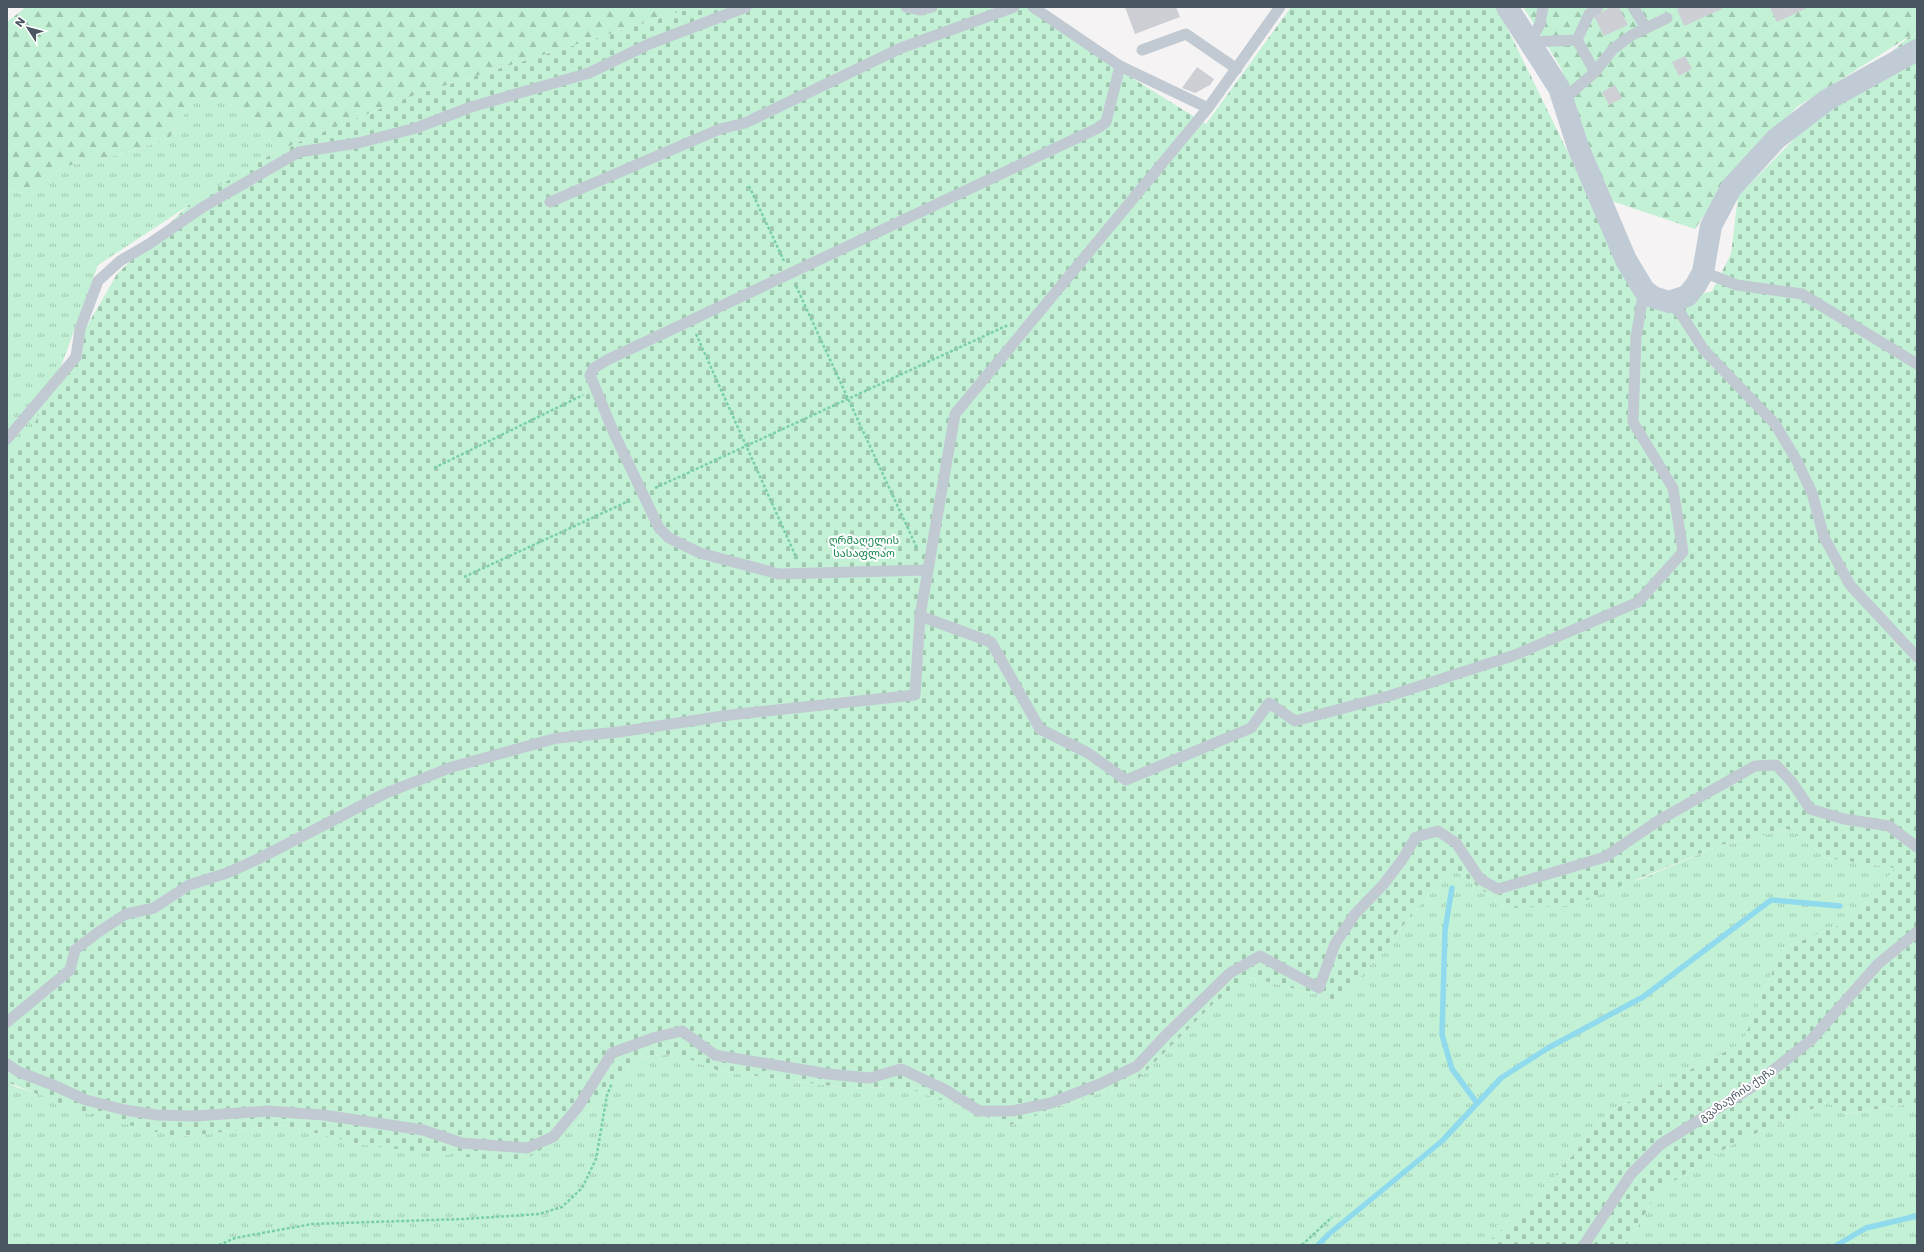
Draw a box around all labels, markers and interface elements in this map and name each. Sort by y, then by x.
north arrow [8,8,48,48]
text: N [11,14,29,30]
park label: ღრმაღელის სასაფლაო [829,532,900,561]
street label: გვაზაურის ქუჩა [1696,1063,1778,1125]

